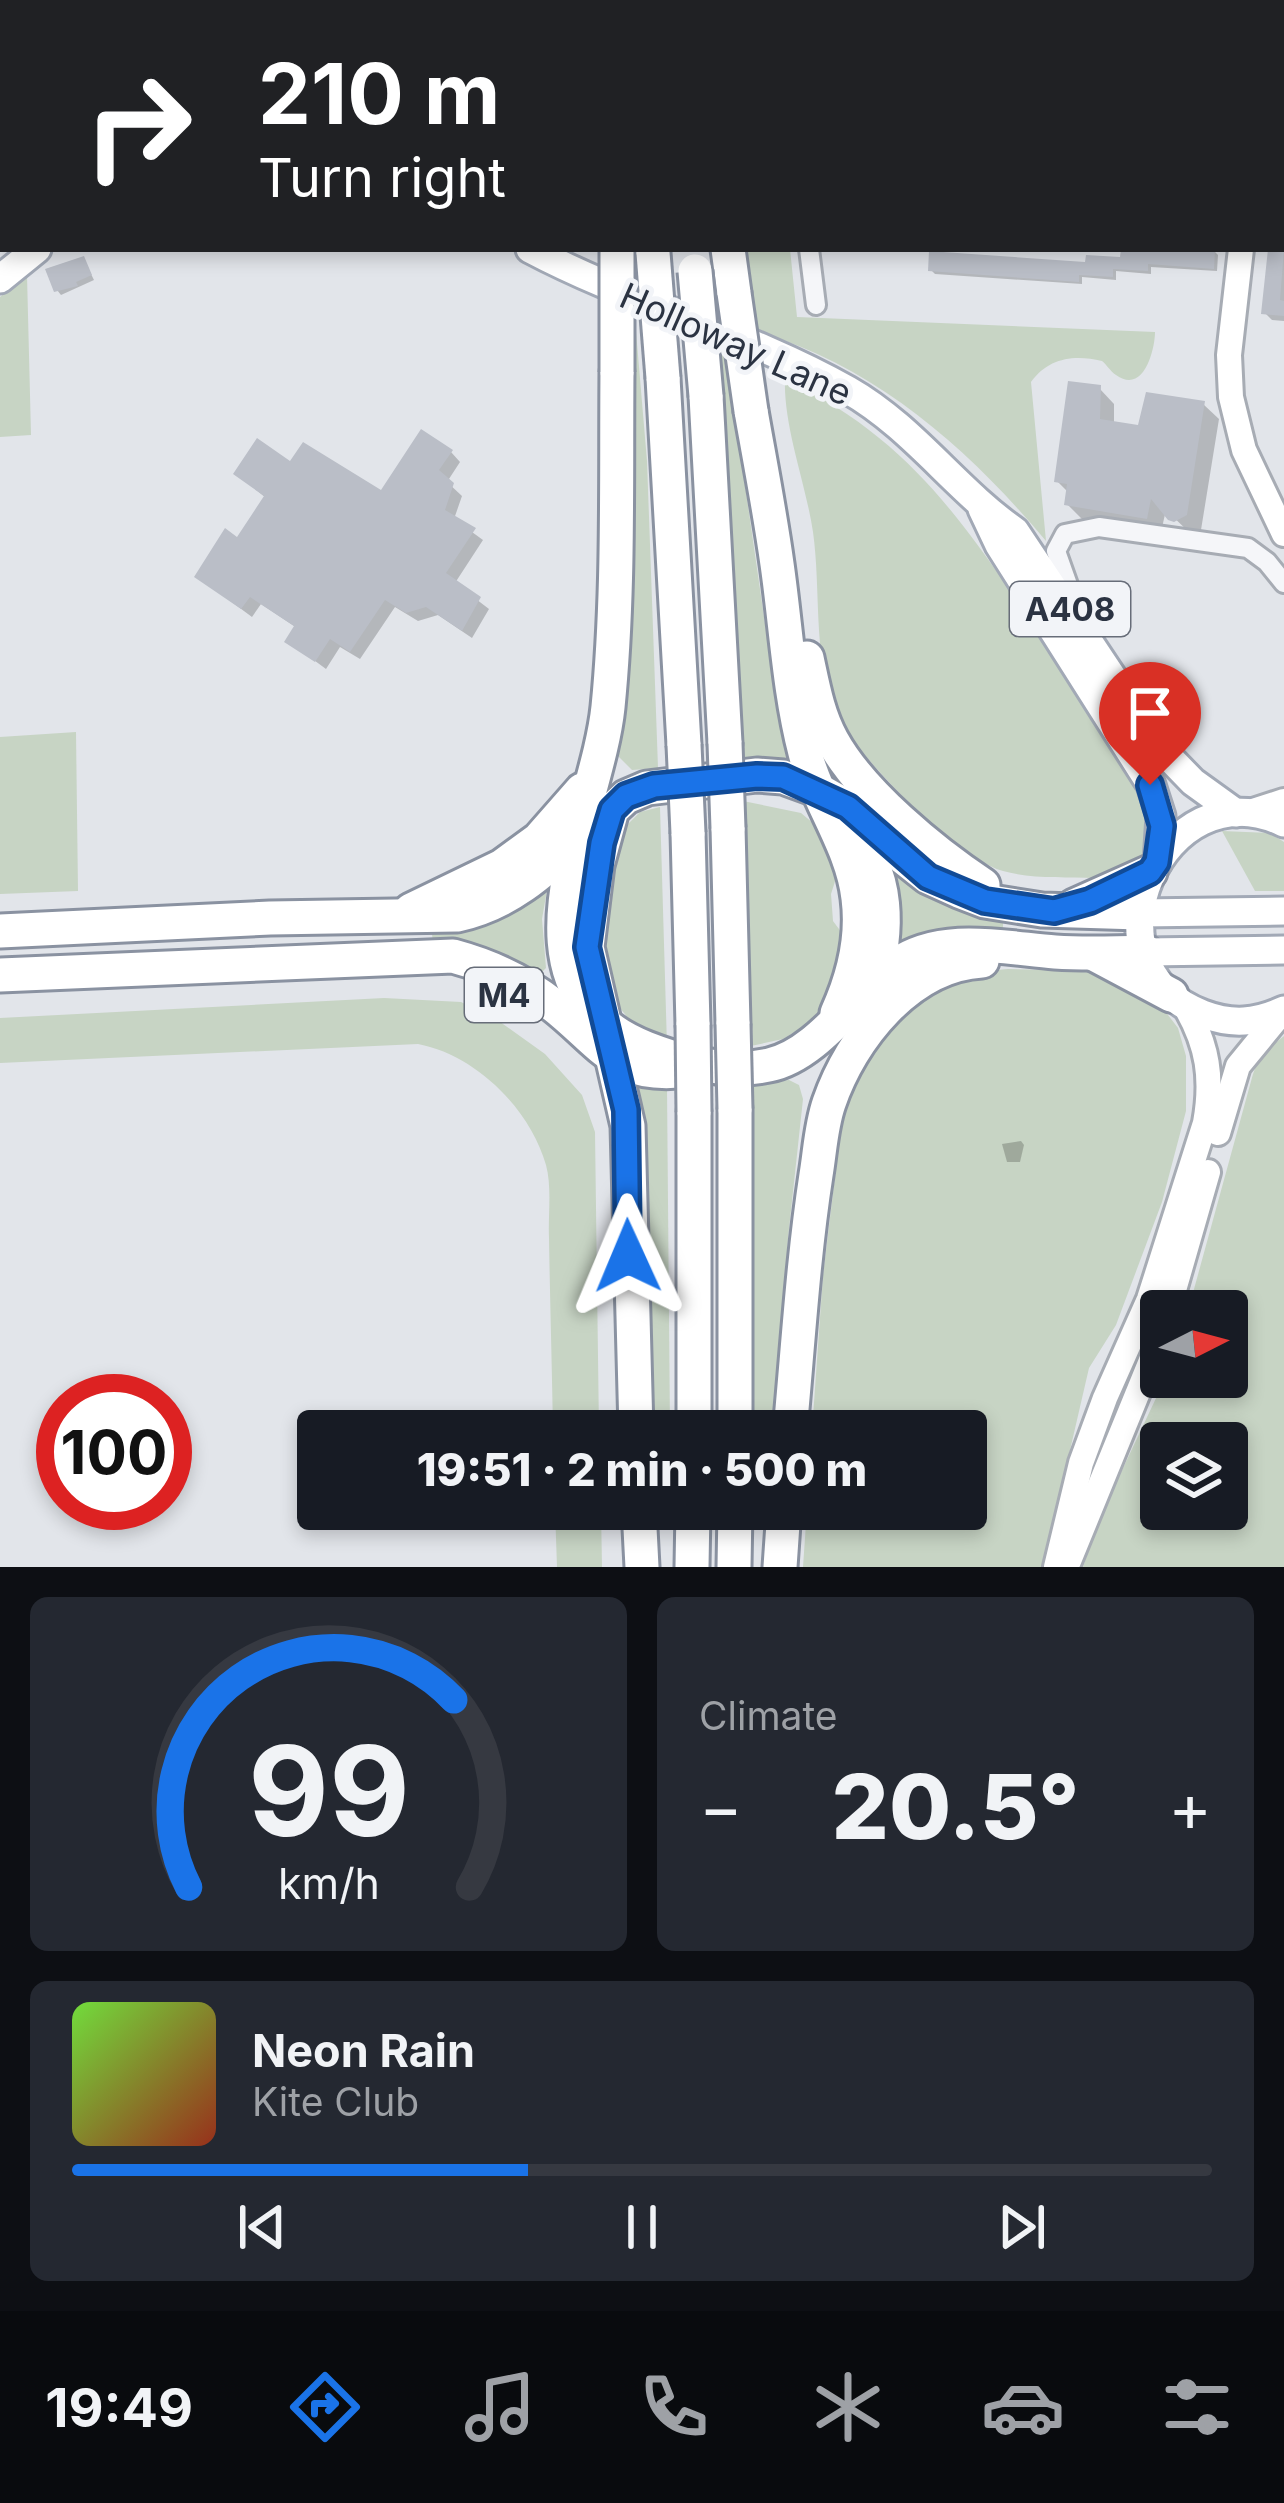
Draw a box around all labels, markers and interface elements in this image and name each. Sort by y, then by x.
text: 210 m [258,43,500,144]
icon: right [60,48,216,204]
text: Turn right [258,145,506,210]
street label: Holloway Lane [613,273,859,415]
road number: A408 [1010,582,1130,636]
pin [1099,662,1201,785]
icon: arrive [1117,680,1183,746]
road number: M4 [465,968,543,1022]
position arrow [565,1193,691,1319]
north arrow [1140,1290,1248,1398]
map controls [1140,1290,1248,1530]
speed limit sign: 100 [36,1374,192,1530]
button: layers [1140,1422,1248,1530]
text: 19:51 · 2 min · 500 m [417,1442,867,1497]
text: Climate [699,1692,838,1739]
text: 99 [247,1715,410,1866]
text: 20.5° [832,1752,1079,1861]
text: − [699,1767,743,1847]
text: + [1168,1767,1212,1847]
text: km/h [278,1857,379,1909]
text: Neon Rain [252,2023,475,2078]
text: Kite Club [252,2078,419,2125]
icon: previous [229,2194,295,2260]
icon: pause [609,2194,675,2260]
icon: next [989,2194,1055,2260]
icon: directions [283,2365,367,2449]
icon: music [458,2365,542,2449]
icon: phone [632,2365,716,2449]
icon: climate [806,2365,890,2449]
icon: car [981,2365,1065,2449]
icon: filters [1155,2365,1239,2449]
text: 19:49 [45,2375,193,2440]

